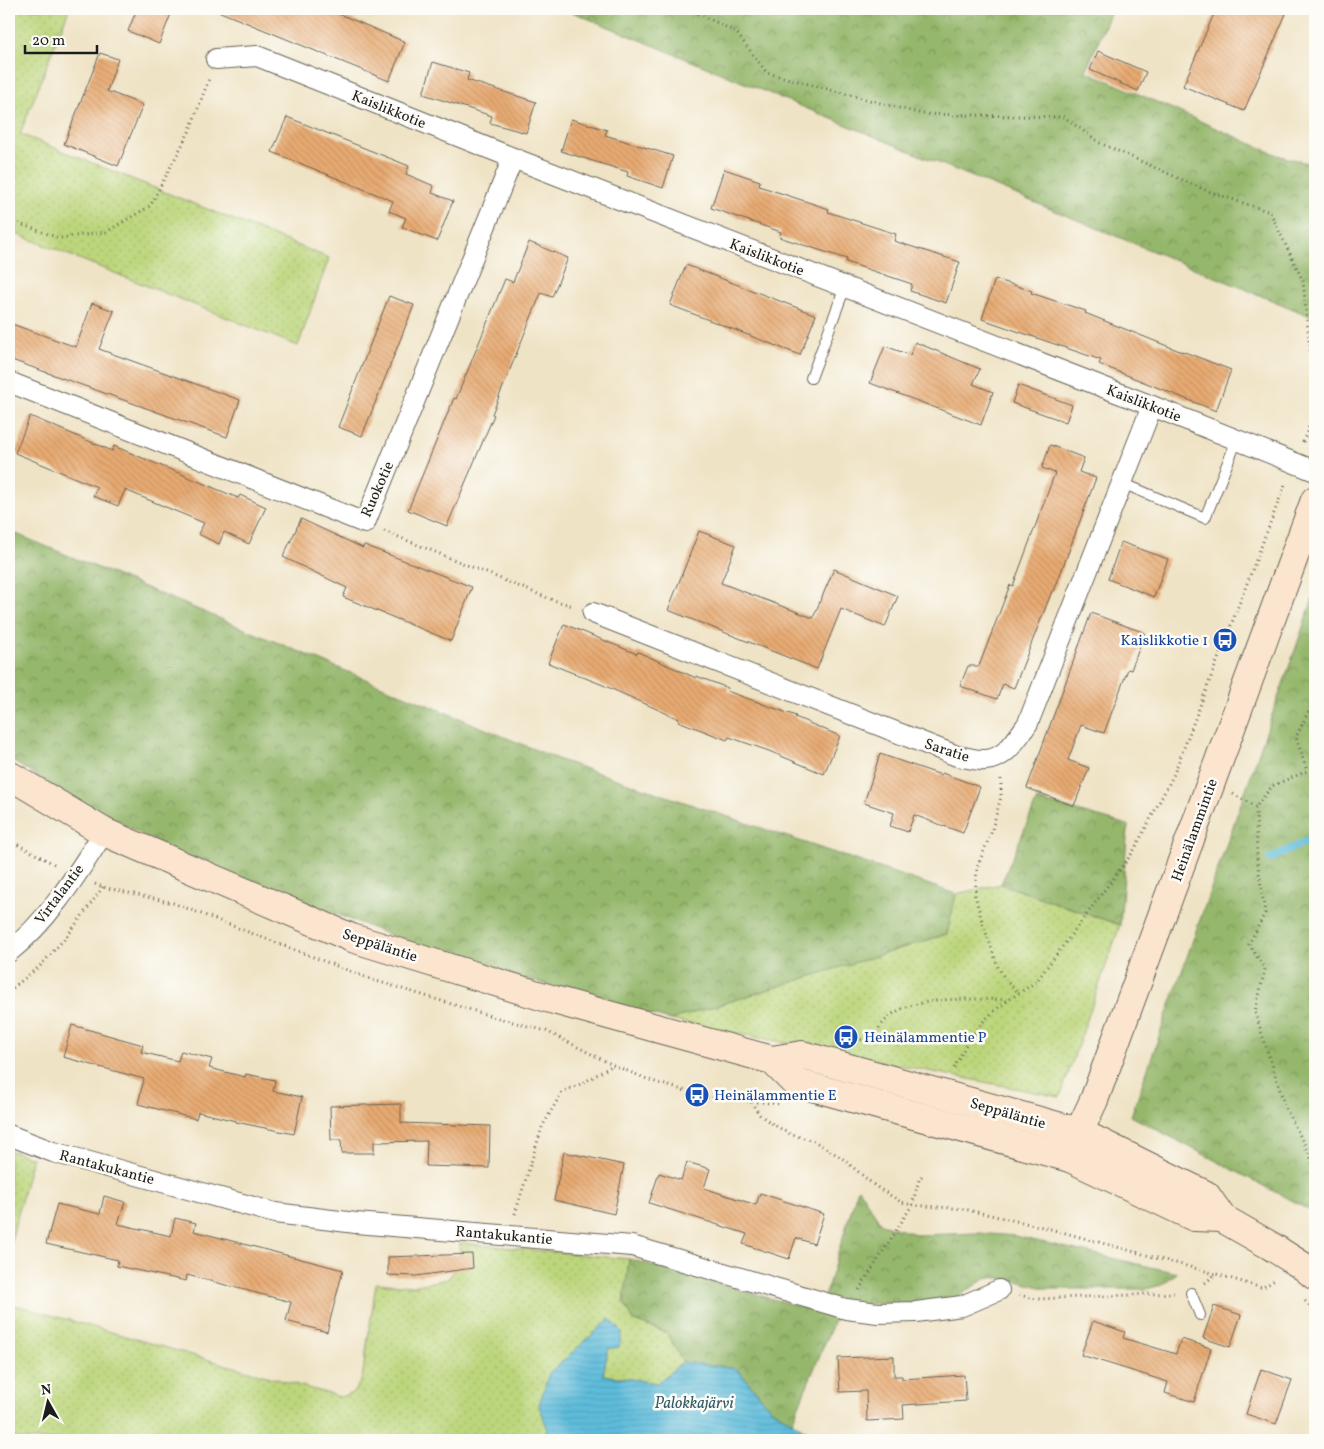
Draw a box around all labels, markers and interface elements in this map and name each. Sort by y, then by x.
scale bar [25,22,98,54]
text: 20 m [32,31,65,52]
street label: Kaislikkotie [348,86,429,135]
street label: Kaislikkotie [726,235,807,282]
street label: Kaislikkotie [1103,381,1184,428]
street label: Ruokotie [357,458,400,521]
bus stop icon: Kaislikkotie 1 [1212,627,1238,653]
place label: Kaislikkotie 1 [1121,631,1208,652]
street label: Saratie [921,734,972,769]
street label: Heinälammintie [1167,776,1224,885]
street label: Virtalantie [30,860,90,930]
street label: Seppäläntie [339,924,420,968]
bus stop icon: Heinälammentie P [833,1024,859,1050]
place label: Heinälammentie P [864,1028,987,1049]
bus stop icon: Heinälammentie E [684,1082,710,1108]
place label: Heinälammentie E [714,1086,837,1107]
street label: Seppäläntie [967,1094,1048,1135]
street label: Rantakukantie [57,1146,156,1191]
street label: Rantakukantie [454,1222,553,1251]
north arrow [22,1376,72,1426]
text: N [40,1380,53,1401]
water label: Palokkajärvi [655,1393,735,1415]

